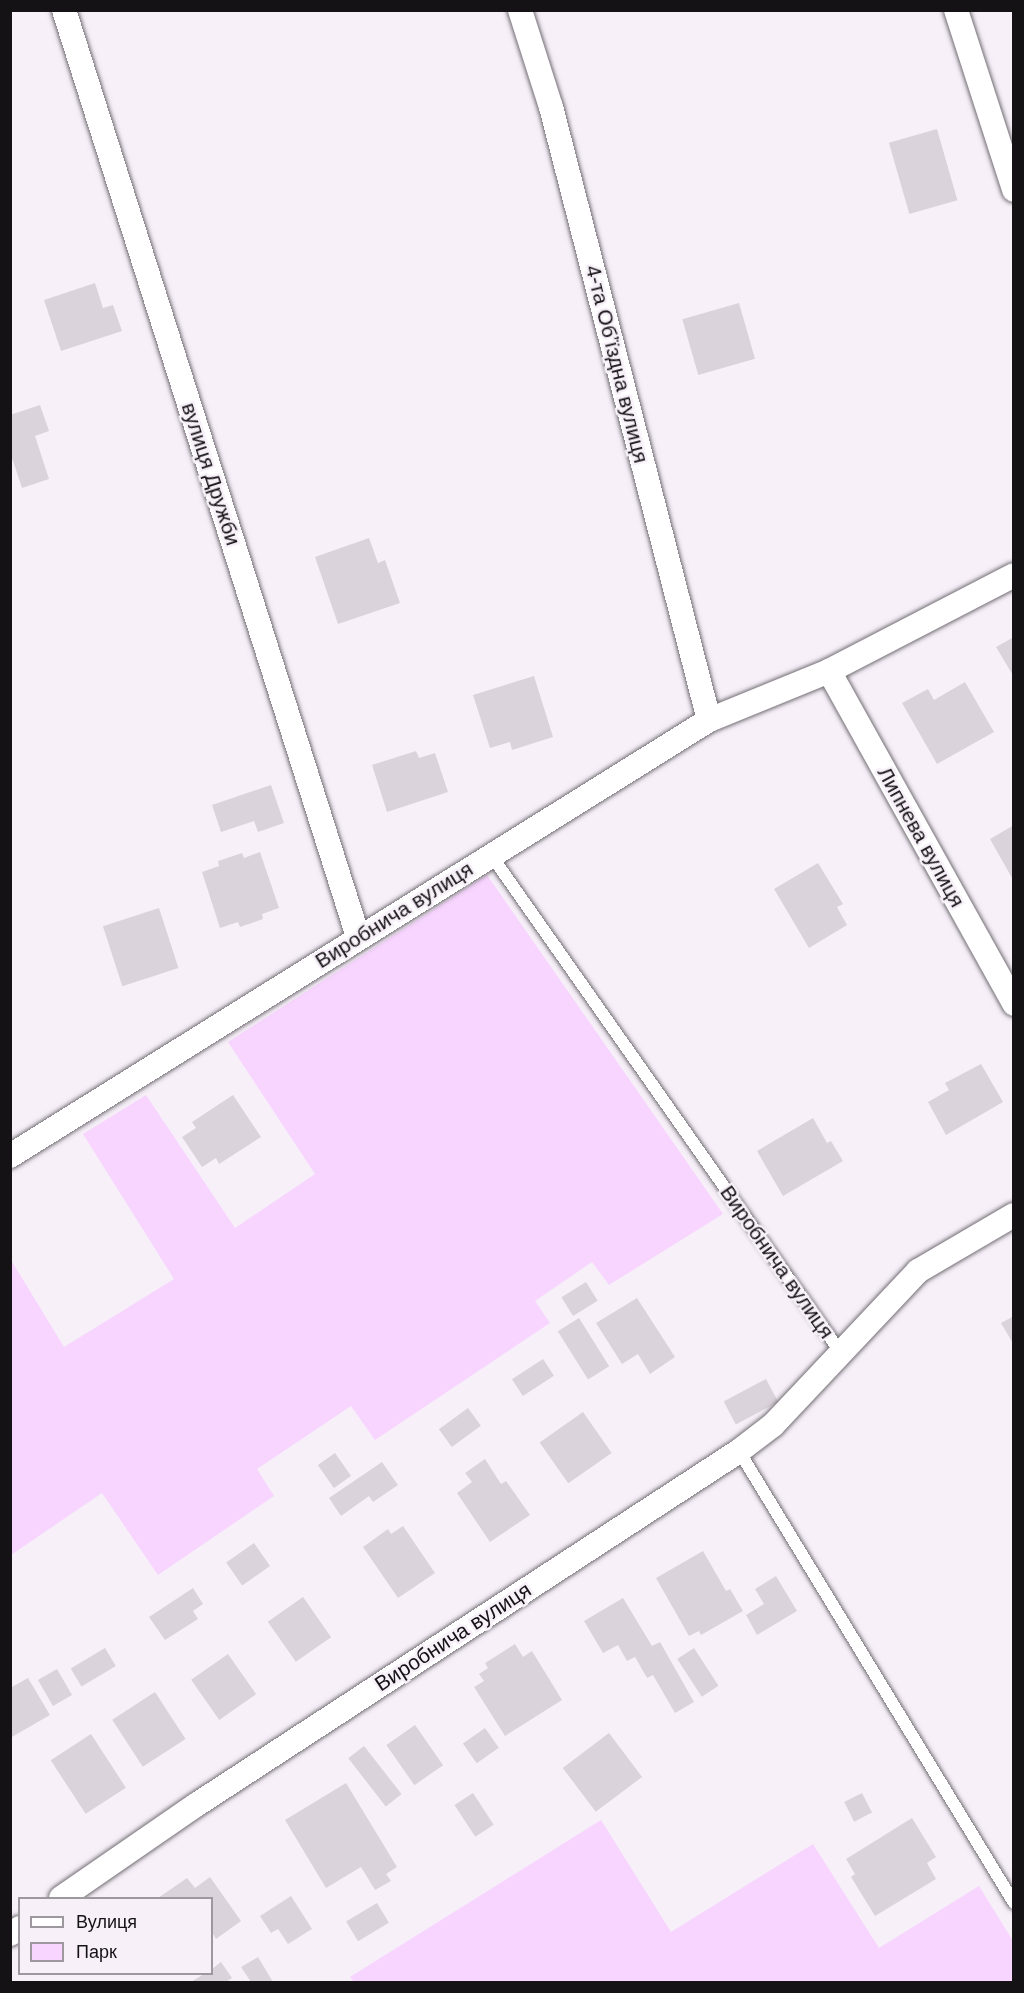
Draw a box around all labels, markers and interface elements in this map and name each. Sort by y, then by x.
street label: 4-та Обʼїздна вулиця [580,262,654,466]
street label: вулиця Дружби [176,400,246,548]
street label: Липнева вулиця [872,762,970,912]
street label: Виробнича вулиця [311,856,477,974]
street label: Виробнича вулиця [715,1181,839,1343]
street label: Виробнича вулиця [370,1577,536,1697]
legend [18,1897,213,1975]
text: Вулиця [76,1912,137,1932]
text: Парк [76,1942,117,1962]

